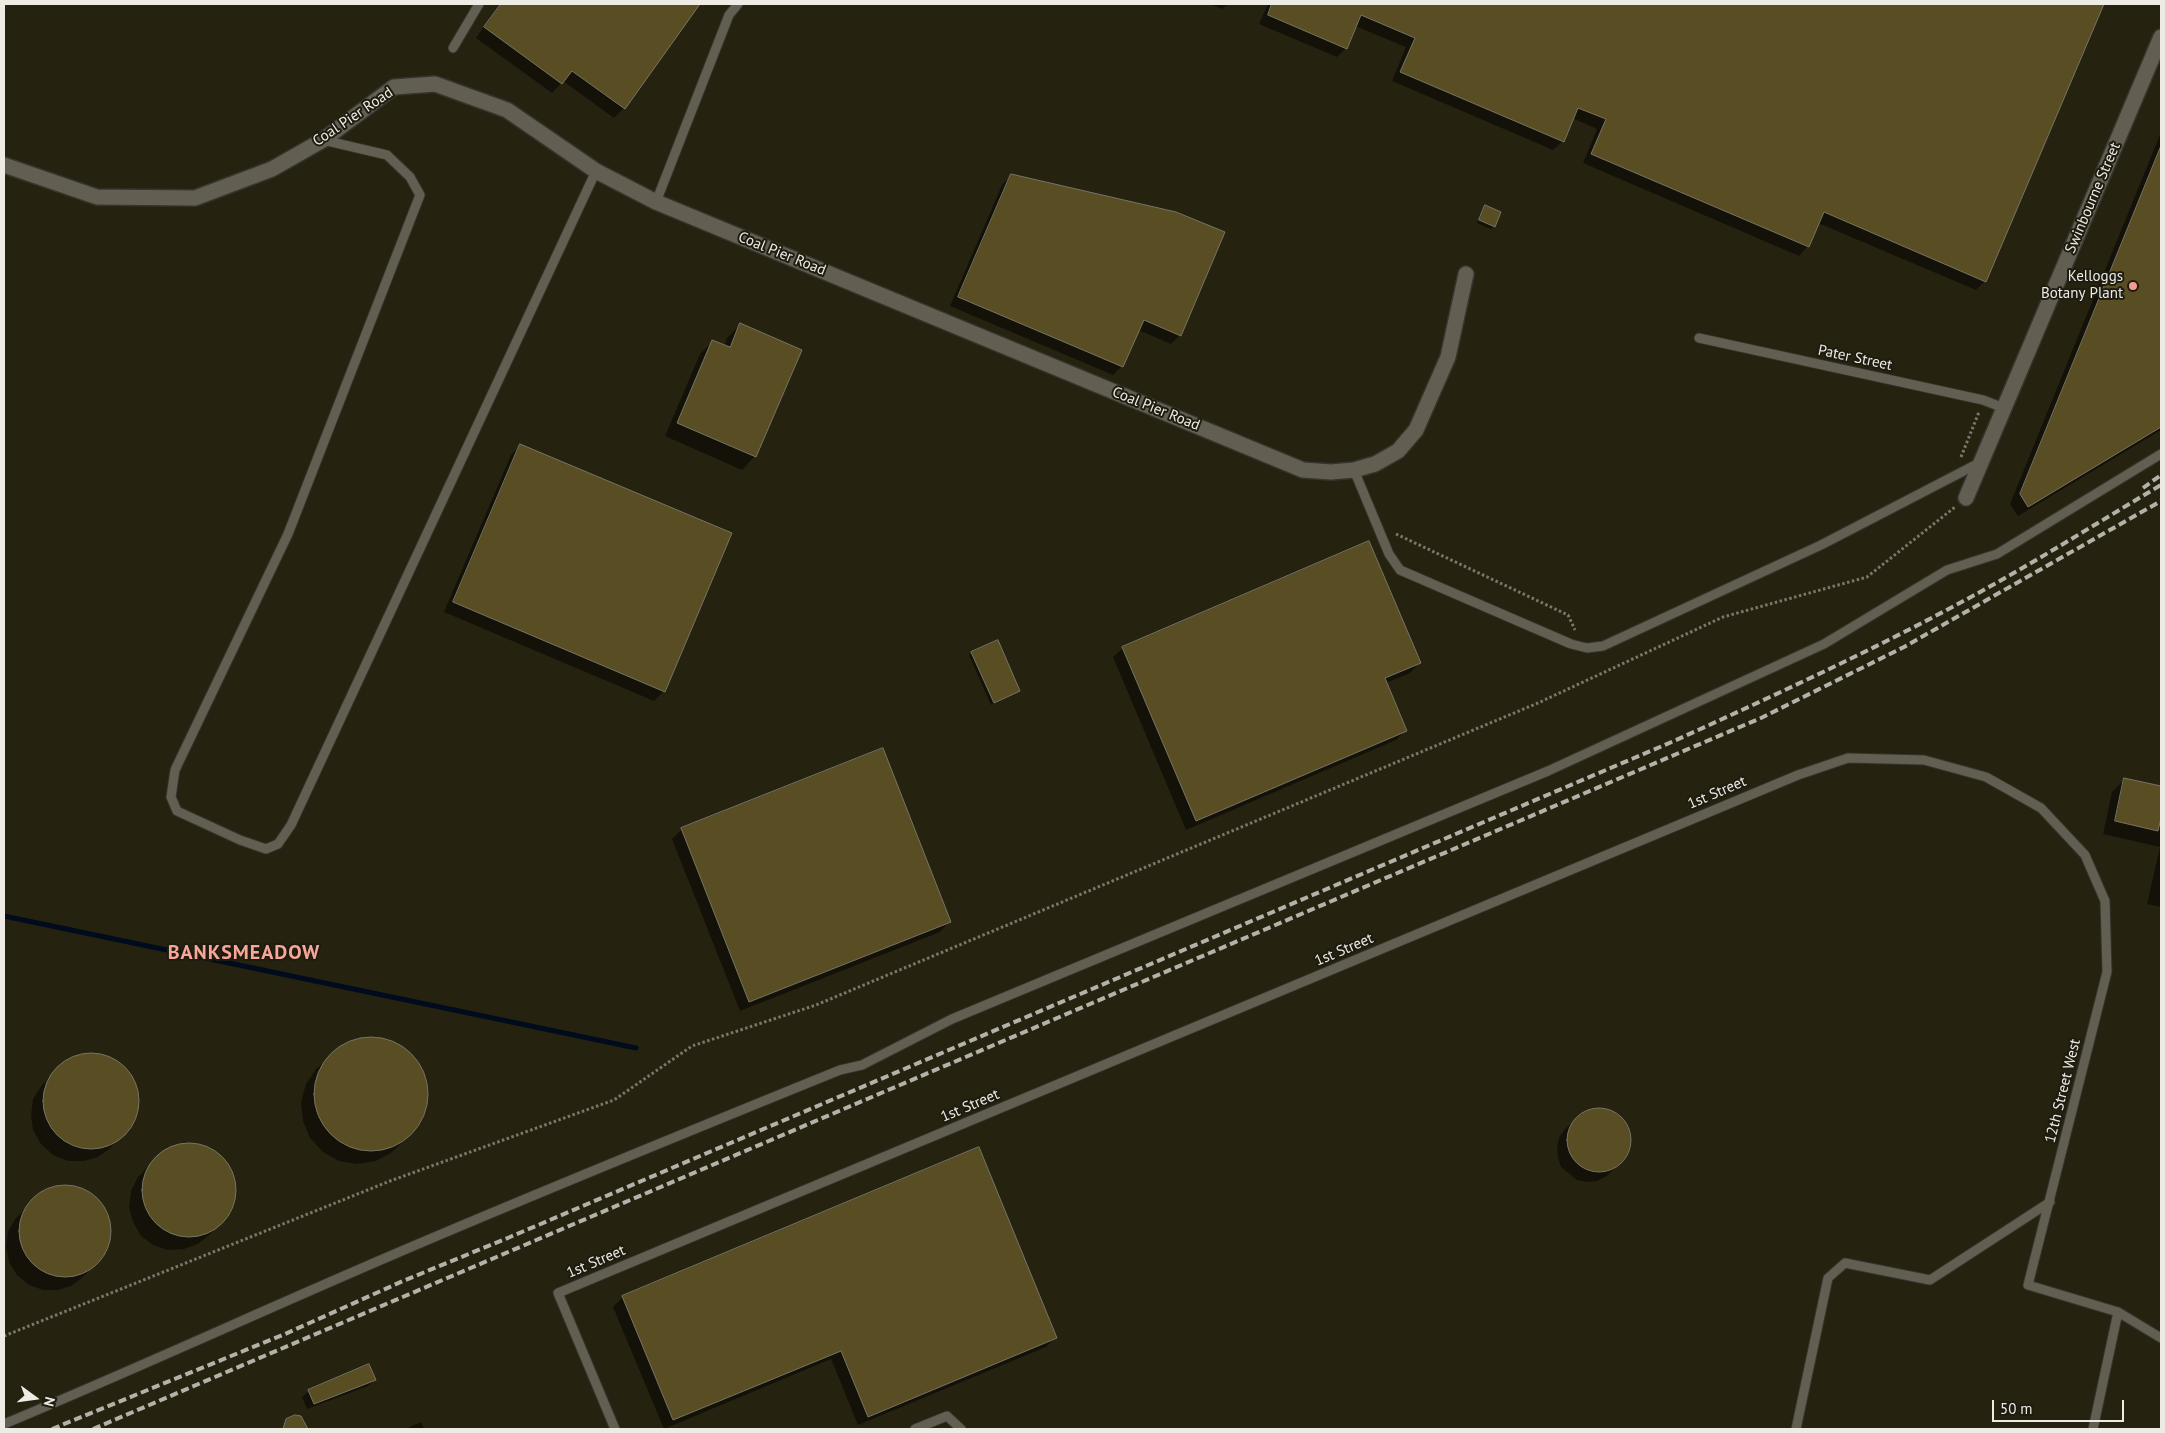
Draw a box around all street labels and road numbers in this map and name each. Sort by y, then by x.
street label: Coal Pier Road [310,84,396,150]
street label: Swinbourne Street [2062,140,2124,256]
street label: Coal Pier Road [736,228,828,280]
street label: Pater Street [1816,341,1894,375]
street label: Coal Pier Road [1110,383,1202,435]
street label: 1st Street [1685,773,1749,813]
street label: 1st Street [1312,930,1376,970]
street label: 12th Street West [2041,1037,2085,1145]
street label: 1st Street [938,1086,1002,1126]
street label: 1st Street [564,1242,628,1282]

